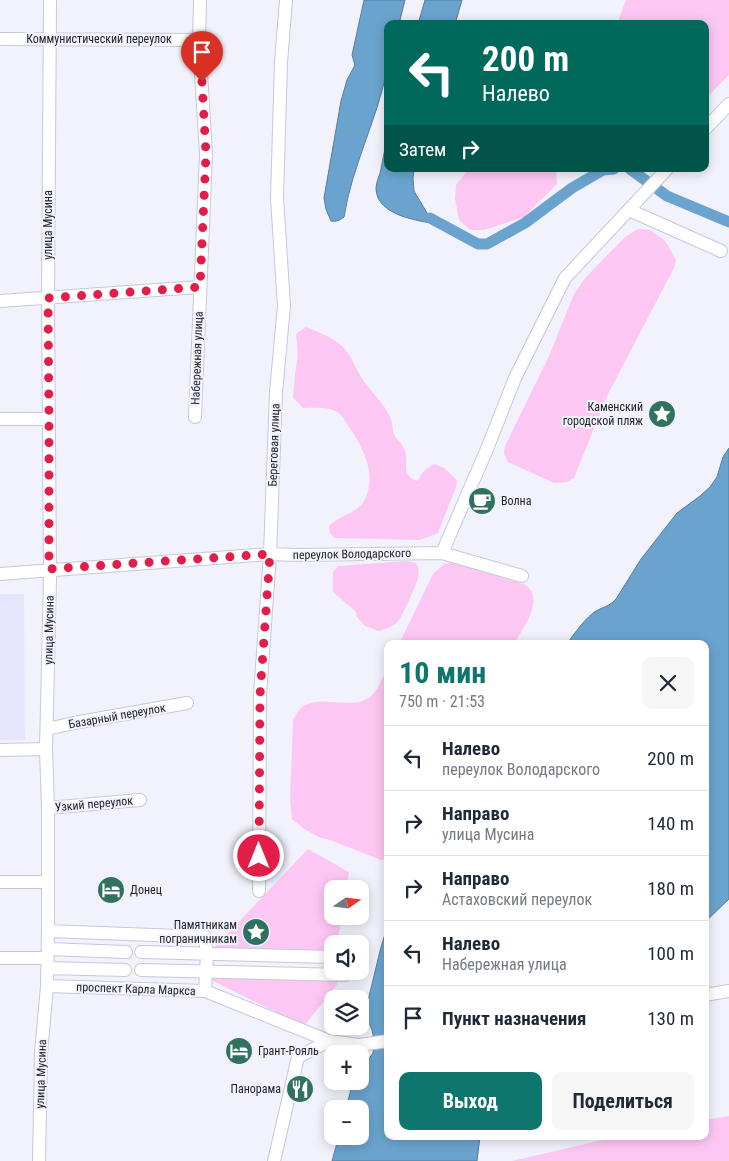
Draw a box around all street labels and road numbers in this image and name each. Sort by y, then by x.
street label: Коммунистический переулок [26,32,172,46]
street label: улица Мусина [41,190,55,260]
street label: Набережная улица [188,311,206,405]
street label: Береговая улица [266,403,282,487]
street label: переулок Володарского [293,546,411,562]
street label: улица Мусина [41,595,57,665]
street label: Базарный переулок [67,701,167,731]
street label: Узкий переулок [54,794,134,814]
street label: проспект Карла Маркса [76,980,196,998]
street label: улица Мусина [33,1039,49,1109]

